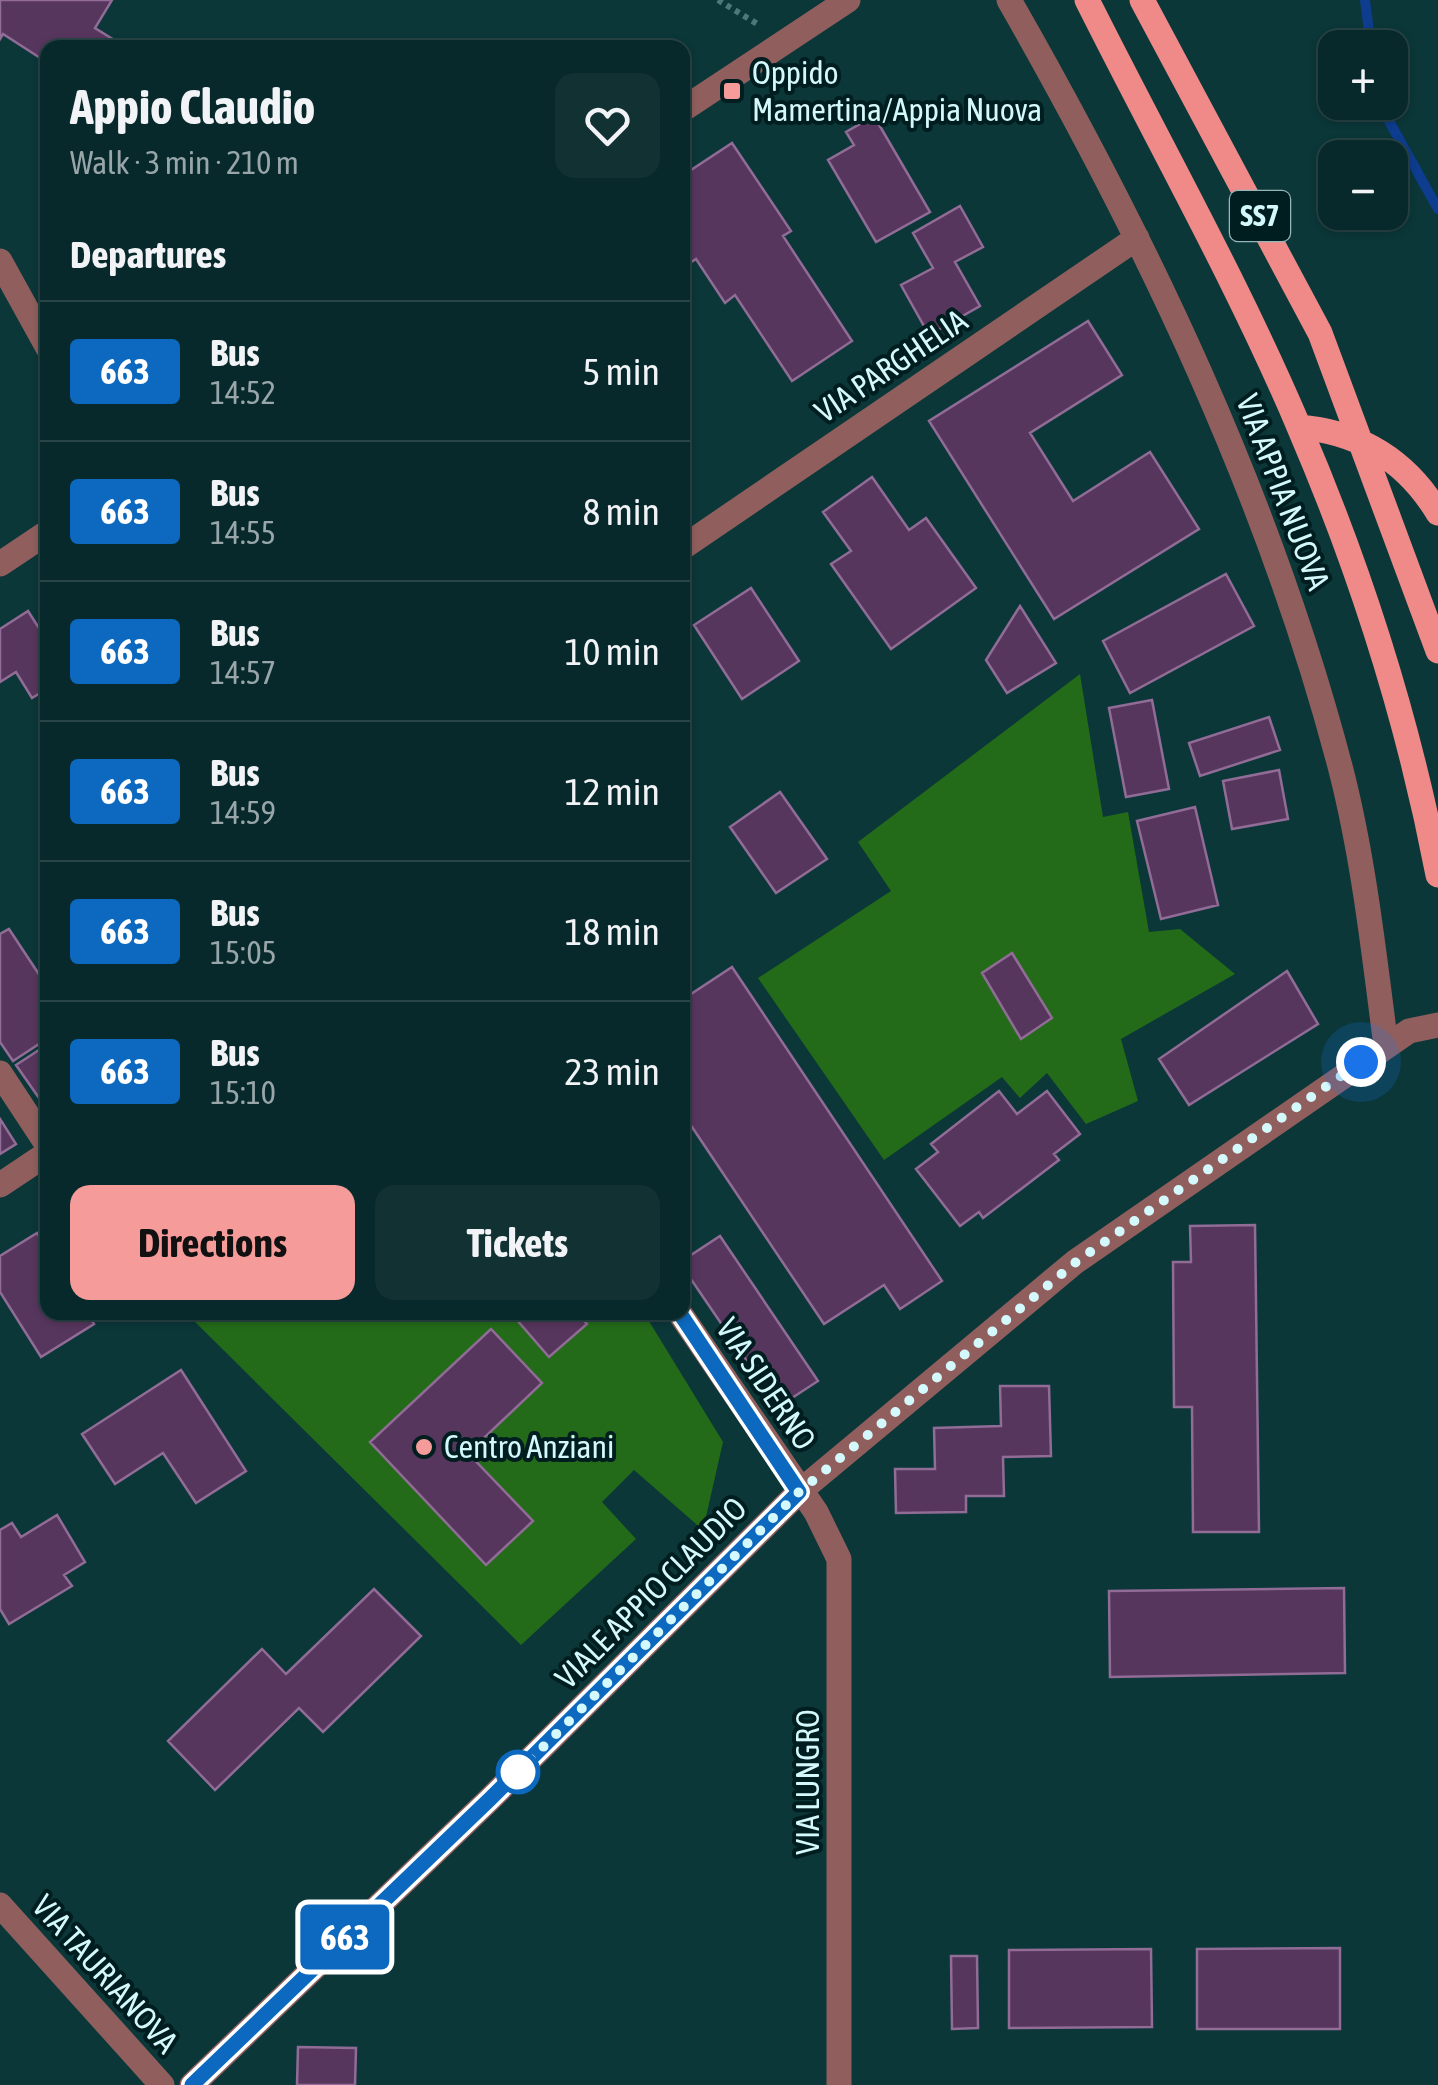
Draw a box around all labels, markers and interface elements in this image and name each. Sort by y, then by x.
map controls [1318,30,1408,230]
button: + [1318,30,1408,120]
place label: Oppido Mamertina/Appia Nuova [752,54,1042,128]
button: heart [555,73,660,178]
text: Appio Claudio [70,79,315,134]
marker: Oppido Mamertina/Appia Nuova [721,80,743,102]
button: − [1318,140,1408,230]
text: Walk · 3 min · 210 m [70,144,299,181]
road number: SS7 [1230,191,1290,241]
text: Departures [70,233,226,276]
street label: VIA PARGHELIA [808,301,974,430]
text: Bus [210,331,260,374]
text: 5 min [582,350,660,393]
text: 663 [100,351,150,391]
text: 14:52 [210,374,276,411]
street label: VIA APPIA NUOVA [1229,389,1338,595]
text: Bus [210,471,260,514]
text: 8 min [582,490,660,533]
text: 663 [100,491,150,531]
text: 14:55 [210,514,276,551]
text: Bus [210,611,260,654]
text: 10 min [565,630,660,673]
text: 663 [100,631,150,671]
text: 14:57 [210,654,276,691]
text: Bus [210,751,260,794]
text: 12 min [565,770,660,813]
text: 663 [100,771,150,811]
text: 14:59 [210,794,276,831]
text: Bus [210,891,260,934]
text: 18 min [565,910,660,953]
text: 663 [100,911,150,951]
text: 15:05 [210,934,277,971]
text: Bus [210,1031,260,1074]
your location [1336,1037,1386,1087]
text: 23 min [565,1050,660,1093]
text: 663 [100,1051,150,1091]
text: 15:10 [210,1074,276,1111]
button: Directions [70,1185,355,1300]
button: Tickets [375,1185,660,1300]
street label: VIA SIDERNO [709,1311,824,1457]
place label: Centro Anziani [444,1428,614,1465]
marker: Centro Anziani [413,1436,435,1458]
street label: VIALE APPIO CLAUDIO [548,1490,754,1696]
street label: VIA LUNGRO [789,1709,826,1855]
unlabelled marker [497,1751,539,1793]
street label: VIA TAURIANOVA [25,1887,186,2060]
line badge: 663 [288,1904,402,1970]
text: 663 [320,1917,370,1957]

